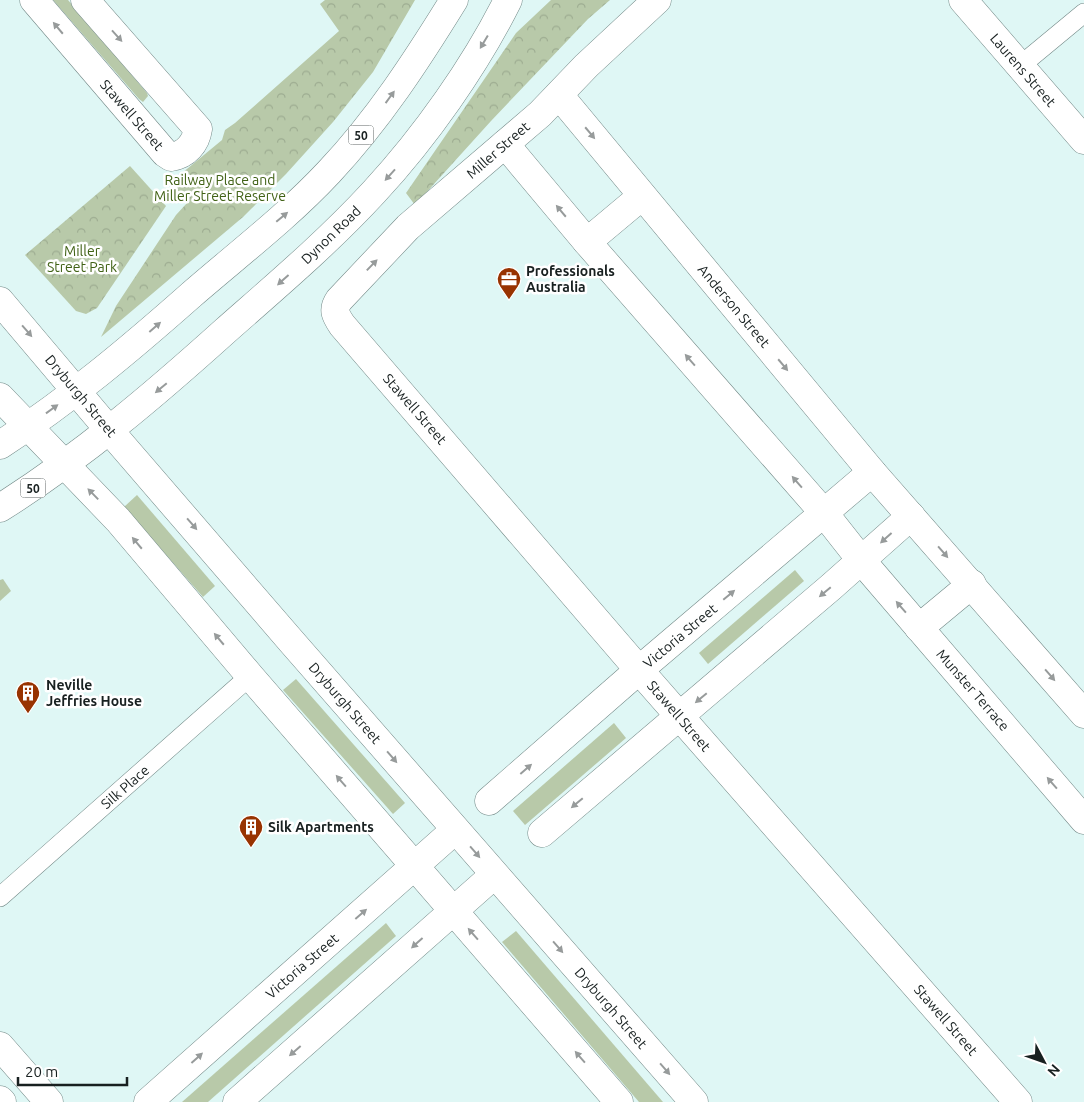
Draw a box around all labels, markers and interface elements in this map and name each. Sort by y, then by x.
one-way arrow [53,22,64,34]
one-way arrow [111,30,123,42]
street label: Laurens Street [987,30,1059,110]
one-way arrow [479,36,488,49]
street label: Stawell Street [97,76,167,154]
one-way arrow [385,90,395,103]
street label: Miller Street [463,118,533,182]
road number: 50 [348,126,374,144]
one-way arrow [584,126,595,139]
one-way arrow [384,168,396,180]
park label: Railway Place and Miller Street Reserve [154,172,286,204]
street label: Dynon Road [298,203,364,267]
one-way arrow [555,205,566,218]
one-way arrow [276,212,288,223]
park label: Miller Street Park [47,243,117,275]
one-way arrow [366,259,378,271]
street label: Anderson Street [695,261,774,351]
place label: Professionals Australia [526,263,615,295]
office icon: Professionals Australia [496,266,522,300]
one-way arrow [277,274,289,286]
one-way arrow [149,322,161,333]
one-way arrow [21,325,33,337]
street label: Dryburgh Street [42,352,120,441]
one-way arrow [685,354,696,366]
one-way arrow [777,359,789,371]
street label: Stawell Street [380,370,450,448]
one-way arrow [155,382,168,393]
one-way arrow [45,404,59,414]
one-way arrow [791,477,803,489]
road number: 50 [20,478,46,498]
one-way arrow [87,488,99,500]
one-way arrow [186,518,197,531]
one-way arrow [880,532,892,544]
one-way arrow [131,538,143,550]
one-way arrow [938,545,949,558]
one-way arrow [818,587,831,598]
one-way arrow [722,589,735,600]
street label: Victoria Street [640,600,720,671]
one-way arrow [895,601,907,613]
one-way arrow [213,633,224,646]
street label: Munster Terrace [933,646,1013,734]
street label: Dryburgh Street [305,659,385,747]
one-way arrow [1044,668,1056,680]
place label: Neville Jeffries House [46,677,142,709]
street label: Stawell Street [644,677,714,755]
building icon: Neville Jeffries House [15,680,41,714]
one-way arrow [695,692,707,703]
one-way arrow [386,751,397,763]
street label: Silk Place [98,762,152,812]
one-way arrow [519,763,531,775]
one-way arrow [335,776,347,788]
one-way arrow [1047,777,1058,790]
one-way arrow [571,798,584,809]
building icon: Silk Apartments [238,814,264,848]
place label: Silk Apartments [268,819,374,835]
one-way arrow [469,846,481,858]
one-way arrow [354,908,366,920]
one-way arrow [468,927,479,940]
street label: Victoria Street [262,930,342,1002]
one-way arrow [411,937,423,949]
one-way arrow [552,941,564,953]
street label: Dryburgh Street [571,964,651,1052]
street label: Stawell Street [911,981,981,1059]
north arrow [1019,1037,1069,1087]
one-way arrow [289,1045,302,1056]
one-way arrow [574,1050,585,1063]
one-way arrow [191,1052,203,1064]
scale bar [18,1054,126,1086]
text: N [1044,1061,1063,1080]
text: 20 m [25,1063,58,1080]
one-way arrow [659,1063,671,1075]

